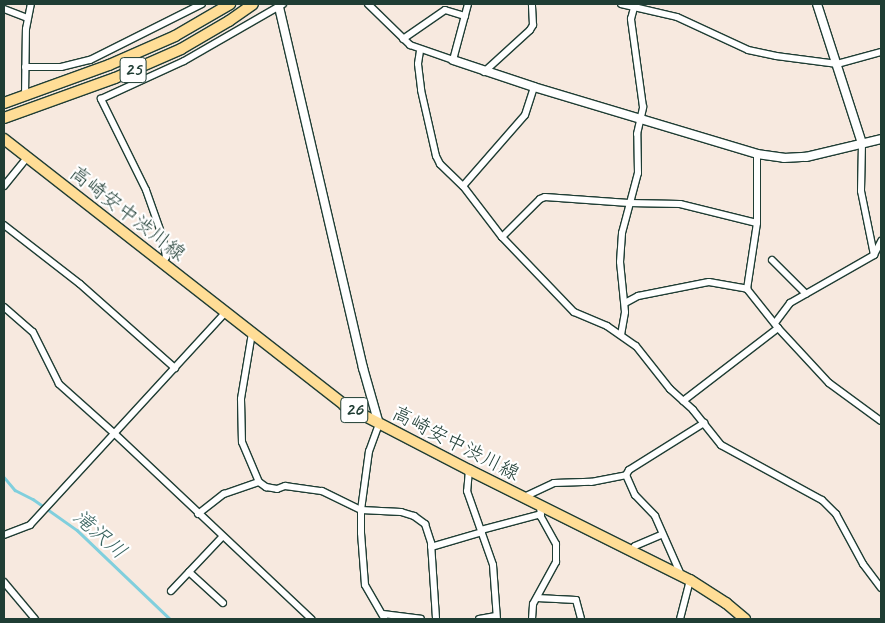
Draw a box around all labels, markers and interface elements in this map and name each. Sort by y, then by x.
road number: 25 [119,54,147,86]
street label: 高崎安中渋川線 [65,160,191,266]
road number: 26 [340,394,368,426]
street label: 高崎安中渋川線 [388,401,524,485]
water label: 滝沢川 [68,504,132,564]

